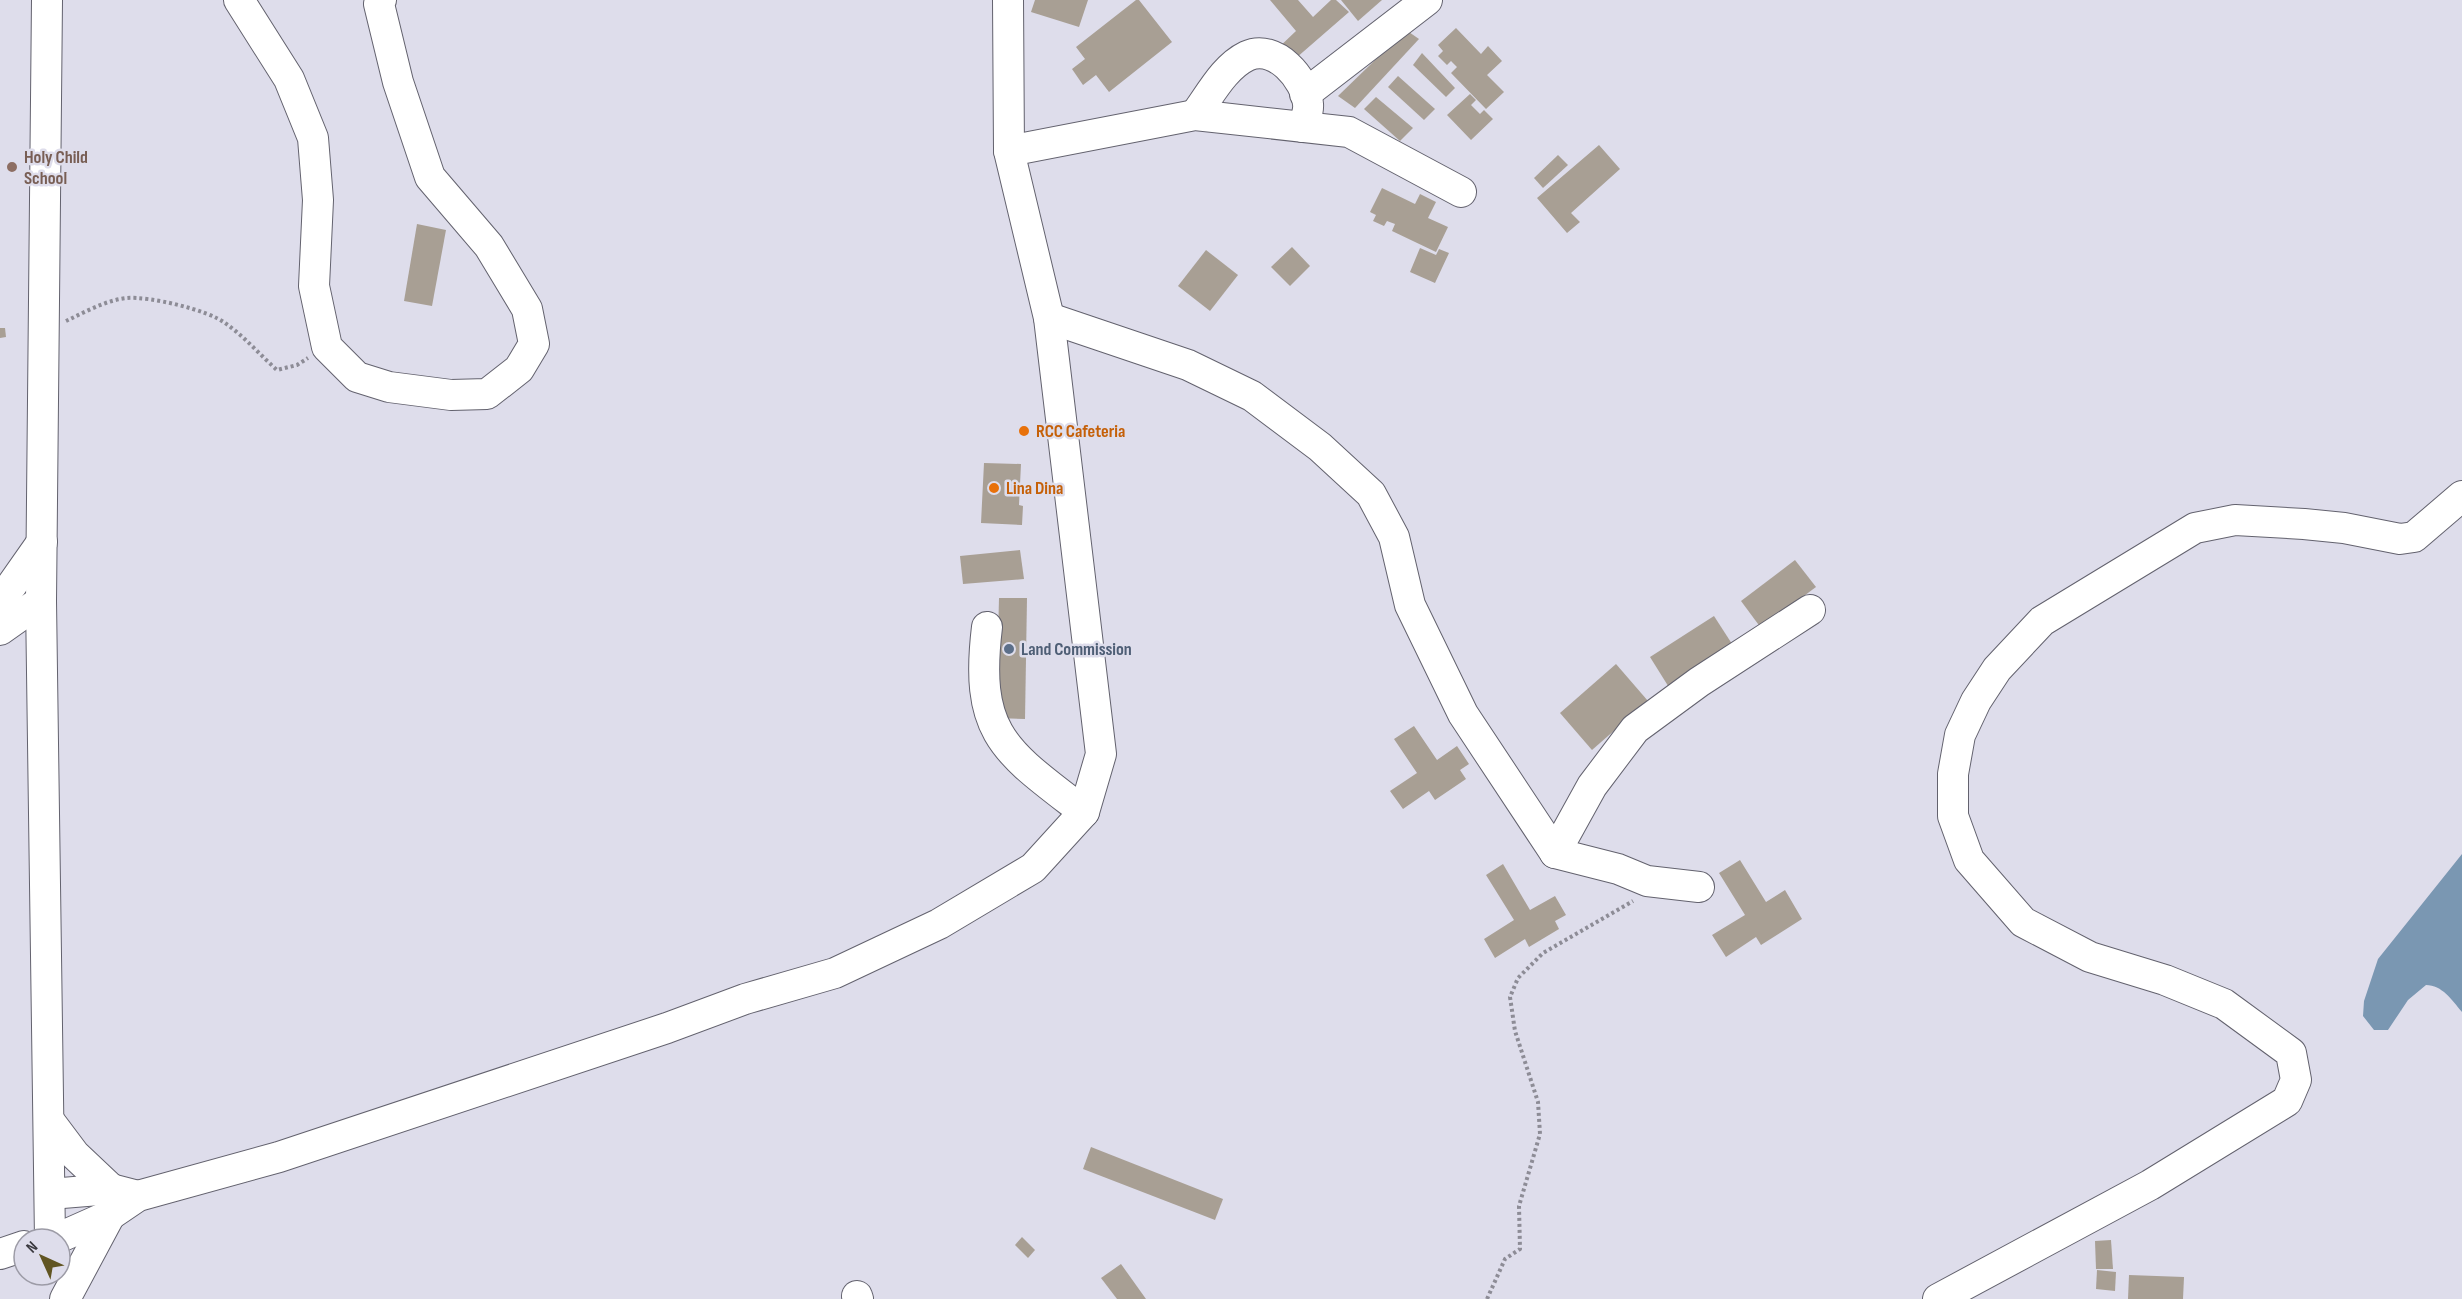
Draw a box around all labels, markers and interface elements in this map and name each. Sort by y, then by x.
place label: Holy Child School [24,147,88,189]
marker: Holy Child School [5,160,19,174]
place label: RCC Cafeteria [1036,421,1125,442]
marker: RCC Cafeteria [1017,424,1031,438]
place label: Lina Dina [1006,478,1063,499]
marker: Lina Dina [987,481,1001,495]
place label: Land Commission [1021,639,1132,660]
marker: Land Commission [1002,642,1016,656]
north arrow [12,1227,72,1287]
text: N [23,1238,42,1257]

